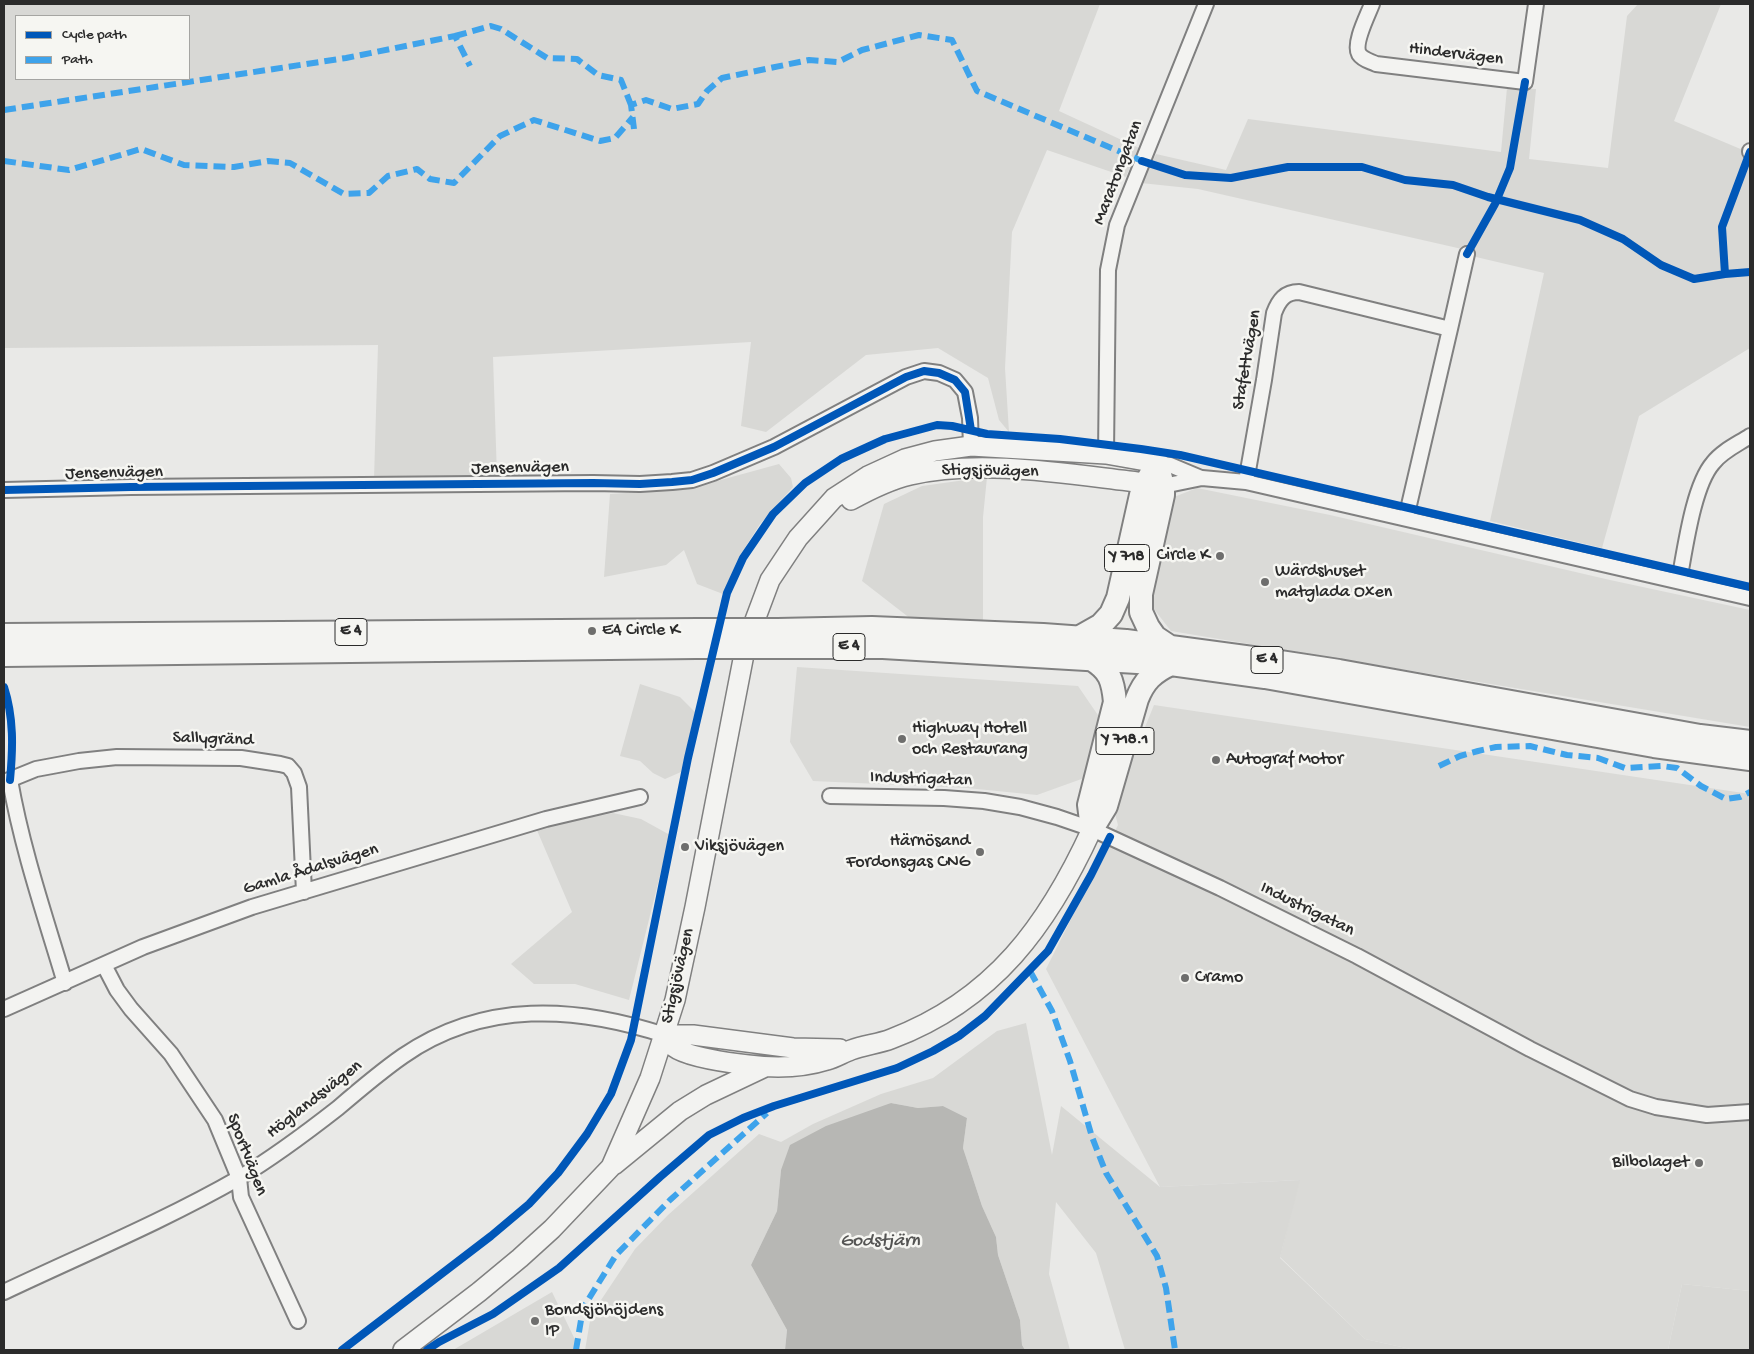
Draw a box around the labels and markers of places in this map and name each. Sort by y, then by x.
place label: Circle K [1156,545,1210,567]
marker: Circle K [1214,550,1226,562]
place label: Wärdshuset matglada Oxen [1275,561,1392,604]
marker: Wärdshuset matglada Oxen [1259,576,1271,588]
place label: E4 Circle K [602,620,680,642]
marker: E4 Circle K [586,625,598,637]
place label: Highway Hotell och Restaurang [912,718,1028,761]
marker: Highway Hotell och Restaurang [896,733,908,745]
place label: Autograf Motor [1226,749,1343,771]
marker: Autograf Motor [1210,754,1222,766]
place label: Härnösand Fordonsgas CNG [846,831,970,874]
place label: Viksjövägen [695,836,784,858]
marker: Viksjövägen [679,841,691,853]
marker: Härnösand Fordonsgas CNG [974,846,986,858]
place label: Cramo [1195,967,1243,989]
marker: Cramo [1179,972,1191,984]
place label: Bilbolaget [1612,1152,1689,1174]
marker: Bilbolaget [1693,1157,1705,1169]
place label: Bondsjöhöjdens IP [545,1300,663,1342]
marker: Bondsjöhöjdens IP [529,1315,541,1327]

